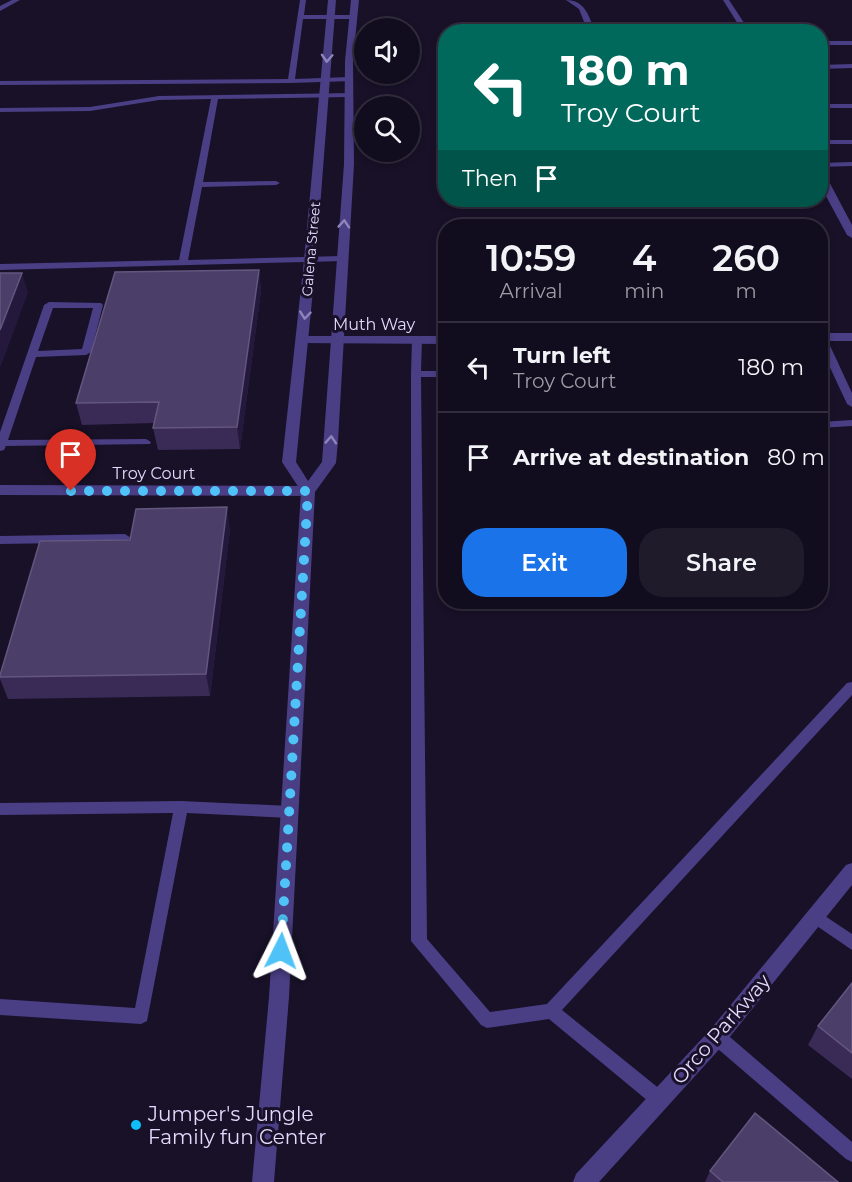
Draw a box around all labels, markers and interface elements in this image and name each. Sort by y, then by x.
map controls [354,18,420,162]
button: sound [354,18,420,84]
text: 180 m [561,44,690,96]
icon: left [462,48,540,126]
one-way arrow [321,54,334,63]
button: search [354,96,420,162]
text: Troy Court [561,96,701,129]
icon: arrive [530,162,563,195]
text: Then [462,165,518,192]
street label: Galena Street [298,201,324,297]
one-way arrow [338,219,351,228]
text: 10:59 [486,236,576,280]
text: 4 [632,236,656,280]
text: 260 [712,236,780,280]
text: Arrival [500,279,563,303]
text: min [624,279,664,303]
text: m [736,279,757,303]
one-way arrow [299,311,312,320]
street label: Muth Way [333,315,415,334]
text: Turn left [513,342,611,369]
icon: left [462,351,495,384]
text: 180 m [738,354,804,381]
text: Troy Court [513,369,616,393]
pin [45,429,96,491]
one-way arrow [324,435,337,444]
icon: arrive [54,438,87,471]
icon: arrive [462,441,495,474]
text: Arrive at destination [513,444,749,471]
text: 80 m [767,444,825,471]
street label: Troy Court [113,464,196,483]
button: Exit [462,528,627,597]
button: Share [639,528,804,597]
position arrow [249,919,313,983]
street label: Orco Parkway [667,969,775,1089]
place label: Jumper's Jungle Family fun Center [147,1102,326,1149]
marker: Jumper's Jungle Family fun Center [129,1118,143,1132]

